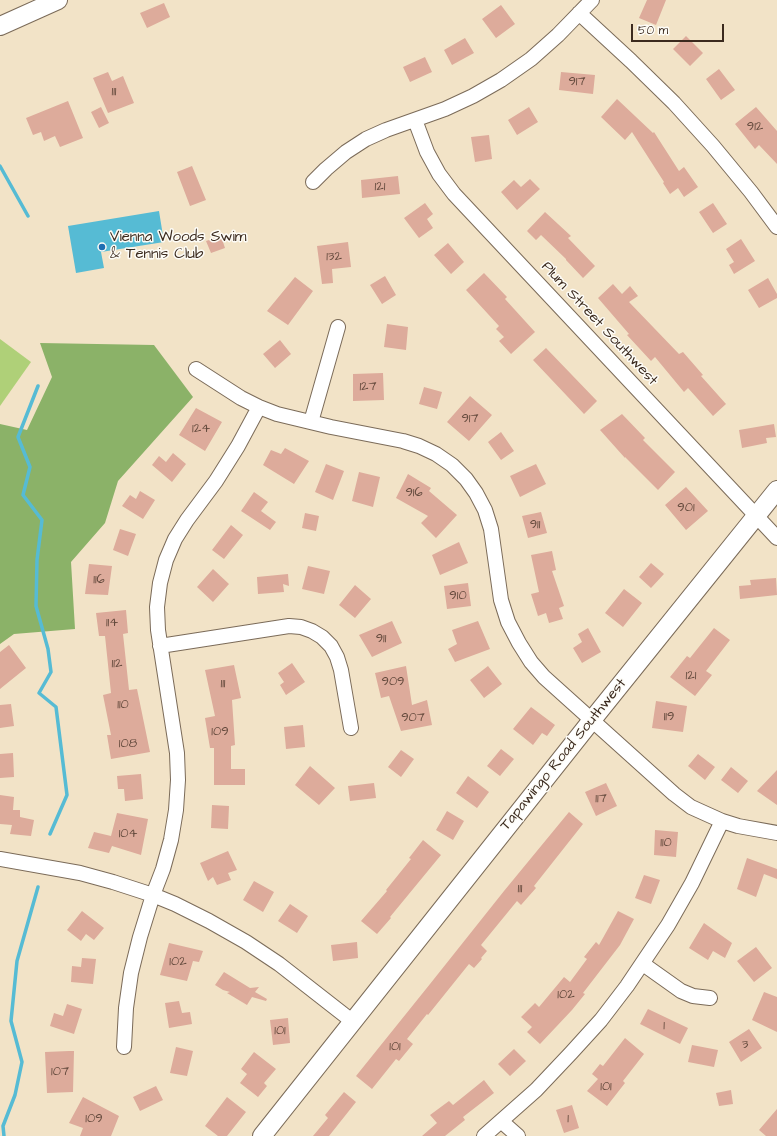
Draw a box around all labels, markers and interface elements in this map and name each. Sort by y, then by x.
scale bar [633,16,726,42]
text: 50 m [638,22,668,39]
house number: 917 [568,74,586,90]
house number: 111 [112,84,116,100]
house number: 912 [747,119,763,135]
house number: 121 [375,179,385,195]
place label: Vienna Woods Swim & Tennis Club [110,229,246,264]
marker: Vienna Woods Swim & Tennis Club [97,242,107,252]
house number: 132 [326,249,342,265]
street label: Plum Street Southwest [537,258,661,390]
house number: 127 [359,379,377,395]
house number: 917 [461,411,479,427]
house number: 124 [192,421,210,437]
house number: 916 [405,485,423,501]
house number: 901 [677,500,695,516]
house number: 911 [530,517,540,533]
house number: 116 [93,572,105,588]
house number: 910 [449,588,467,604]
house number: 114 [106,615,118,631]
house number: 911 [376,631,386,647]
house number: 112 [112,656,122,672]
house number: 121 [686,668,696,684]
house number: 909 [381,674,405,690]
street label: Tapawingo Road Southwest [497,675,631,835]
house number: 111 [221,676,225,692]
house number: 110 [117,697,129,713]
house number: 119 [664,709,674,725]
house number: 907 [401,710,425,726]
house number: 109 [211,724,229,740]
house number: 108 [119,736,137,752]
house number: 117 [595,791,607,807]
house number: 104 [119,826,137,842]
house number: 110 [660,835,672,851]
house number: 111 [518,881,522,897]
house number: 102 [169,954,187,970]
house number: 102 [557,987,575,1003]
house number: 1 [663,1018,665,1034]
house number: 101 [274,1023,286,1039]
house number: 3 [742,1037,748,1053]
house number: 101 [389,1039,401,1055]
house number: 107 [51,1064,69,1080]
house number: 101 [600,1079,612,1095]
house number: 109 [85,1111,103,1127]
house number: 1 [567,1111,569,1127]

